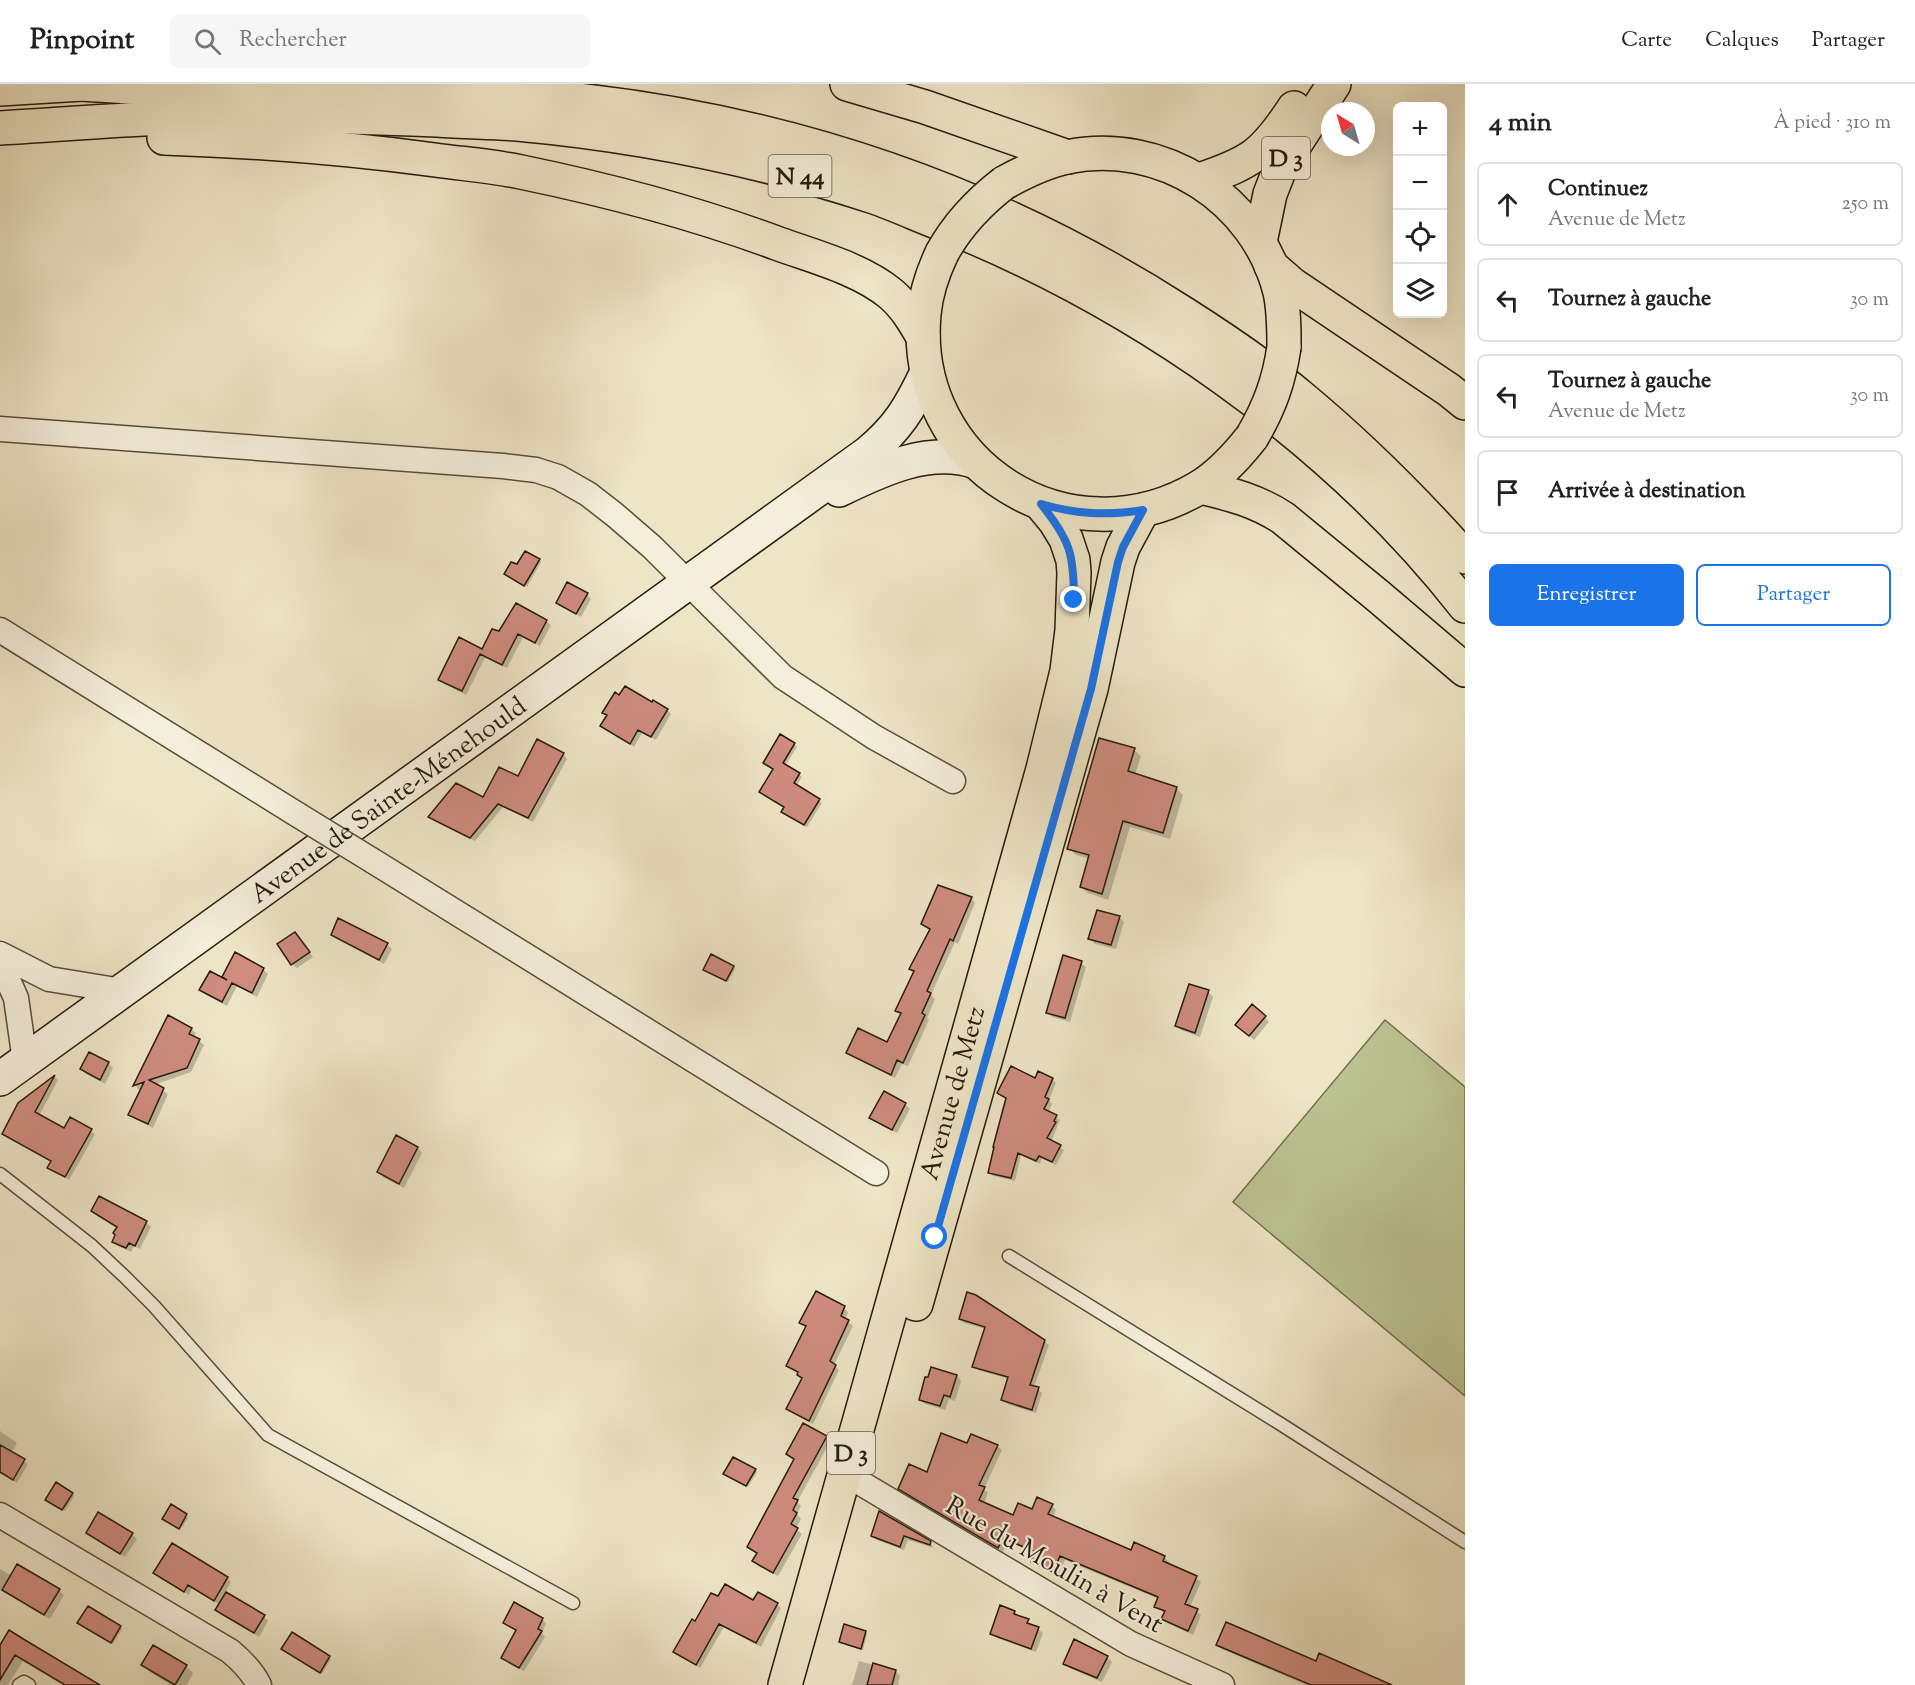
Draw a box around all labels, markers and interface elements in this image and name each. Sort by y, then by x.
search box [170,14,590,68]
text: Pinpoint [30,21,134,61]
icon: search [191,25,224,58]
text: Rechercher [239,25,347,57]
text: Carte [1621,26,1672,56]
text: Calques [1705,26,1779,56]
text: Partager [1812,26,1885,56]
north arrow [1321,102,1375,156]
map controls [1393,102,1447,318]
button: + [1393,102,1447,156]
text: 4 min [1489,105,1552,142]
text: À pied · 310 m [1774,109,1891,138]
road number: D 3 [1262,137,1310,179]
road number: N 44 [768,155,832,197]
button: − [1393,156,1447,210]
text: Continuez [1548,174,1648,206]
icon: ahead [1491,188,1524,221]
text: 250 m [1841,190,1889,219]
text: Avenue de Metz [1548,206,1685,235]
button: locate [1393,210,1447,264]
button: layers [1393,264,1447,318]
icon: left [1491,284,1524,317]
text: Tournez à gauche [1548,284,1711,316]
text: 30 m [1850,286,1889,315]
text: Tournez à gauche [1548,366,1711,398]
icon: left [1491,380,1524,413]
text: 30 m [1850,382,1889,411]
text: Avenue de Metz [1548,398,1685,427]
icon: arrive [1491,476,1524,509]
text: Arrivée à destination [1548,476,1745,508]
button: Enregistrer [1489,564,1684,626]
button: Partager [1696,564,1891,626]
route end [1060,586,1086,612]
street label: Avenue de Sainte-Ménehould [243,689,535,914]
street label: Avenue de Metz [912,1002,996,1185]
route start [921,1223,947,1249]
road number: D 3 [827,1432,875,1474]
street label: Rue du Moulin à Vent [938,1489,1170,1644]

